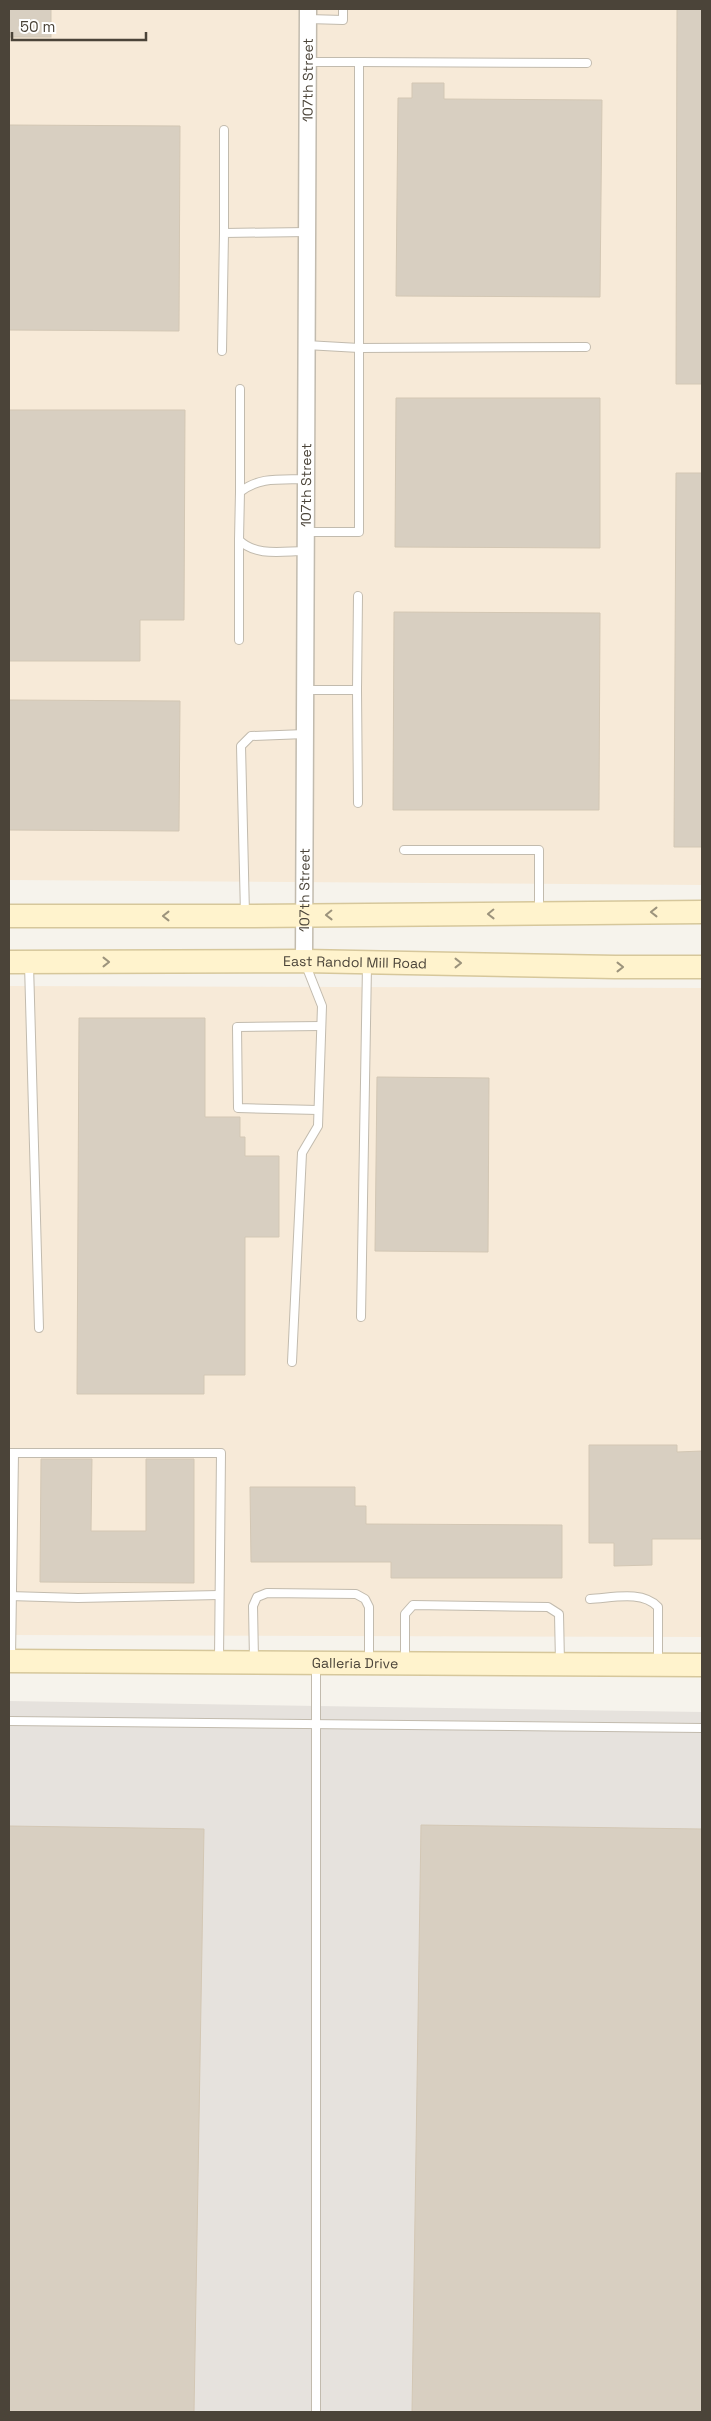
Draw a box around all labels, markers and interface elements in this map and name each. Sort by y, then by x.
scale bar [12,10,146,42]
text: 50 m [20,17,55,36]
street label: 107th Street [299,38,317,122]
street label: 107th Street [297,443,315,527]
street label: 107th Street [295,848,313,932]
one-way arrow [649,907,657,917]
one-way arrow [487,909,494,919]
one-way arrow [324,910,332,921]
one-way arrow [162,911,170,921]
street label: East Randol Mill Road [283,952,427,972]
one-way arrow [103,957,111,967]
one-way arrow [454,958,462,968]
one-way arrow [616,962,624,972]
street label: Galleria Drive [312,1654,398,1672]

